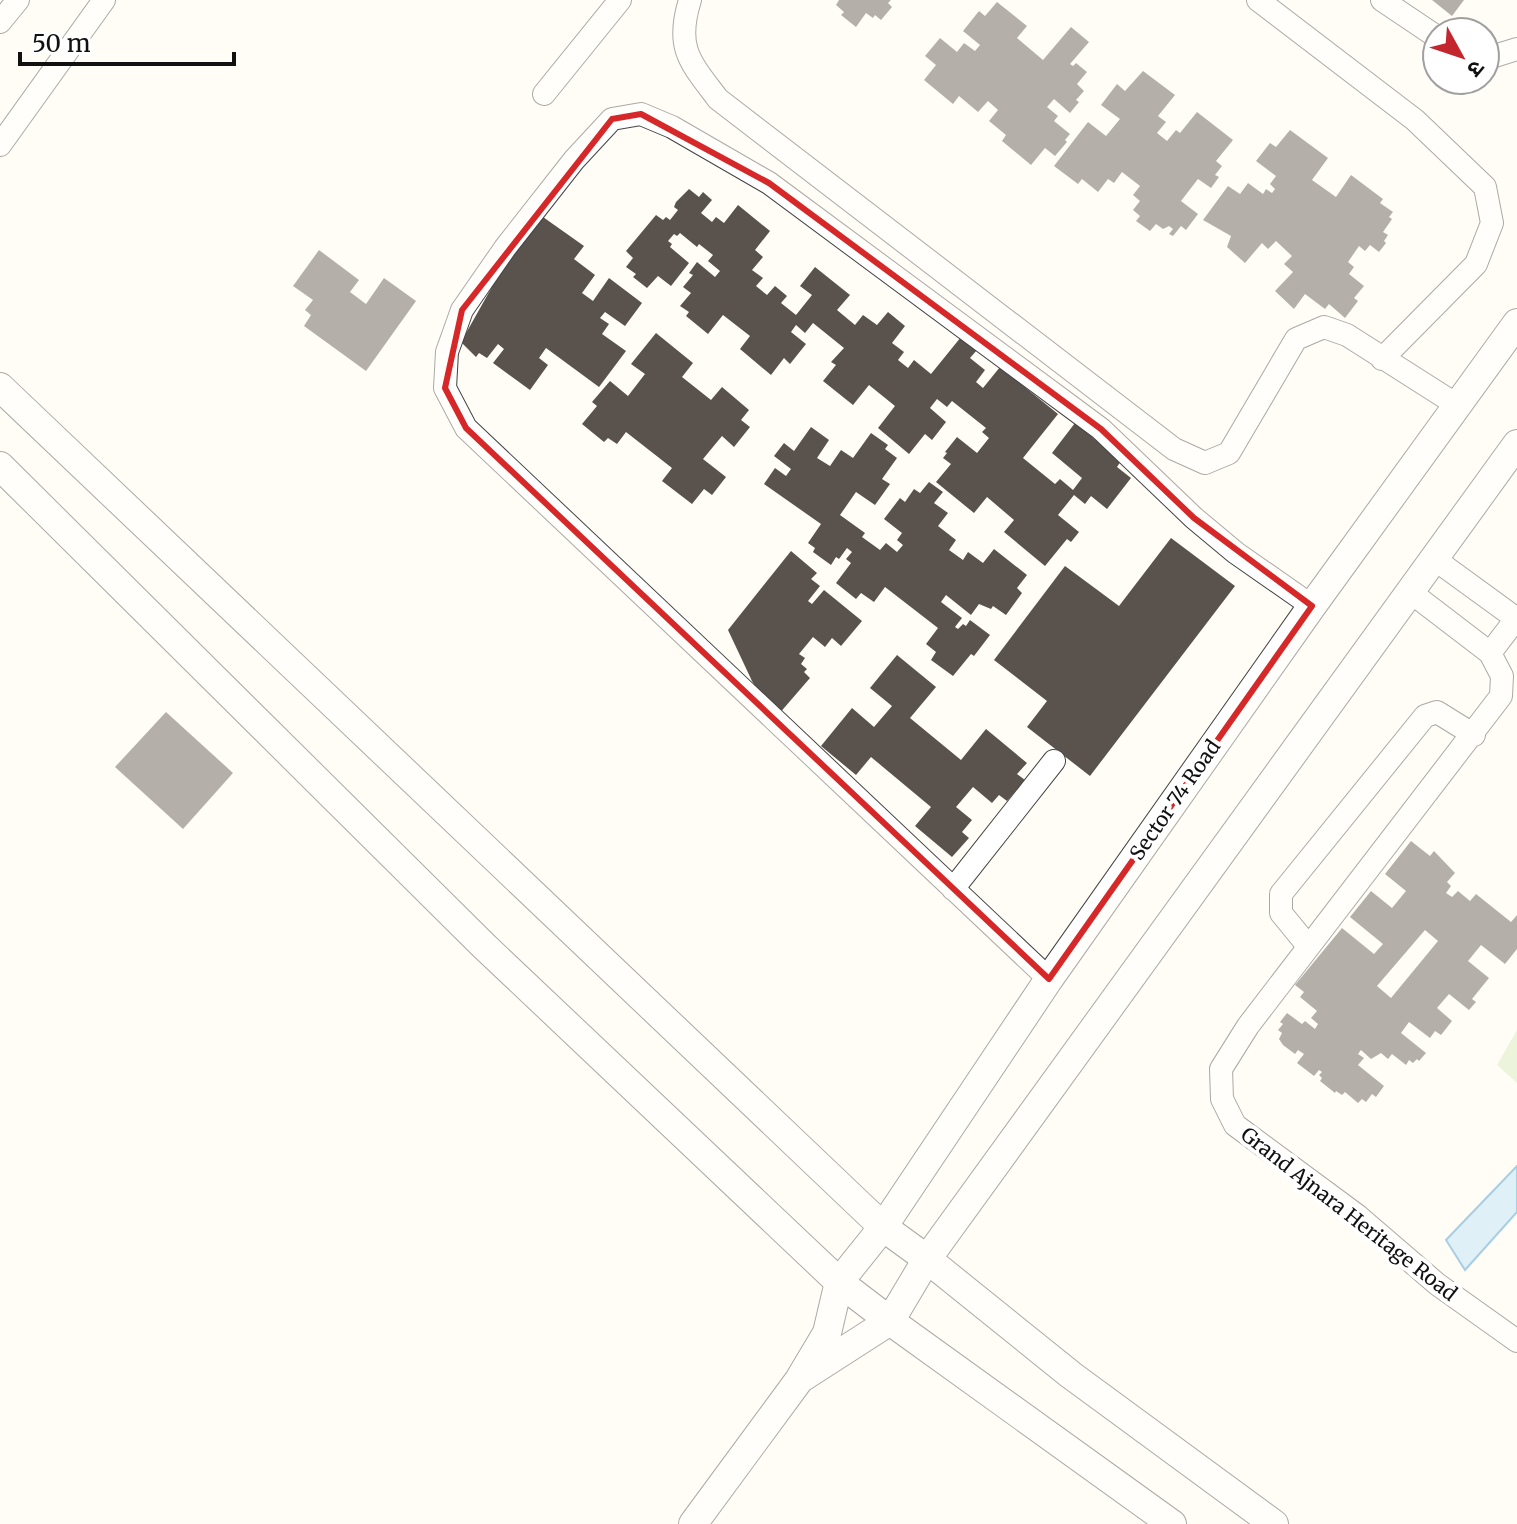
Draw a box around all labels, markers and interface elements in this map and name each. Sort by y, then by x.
scale bar [20,16,234,66]
north arrow [1421,16,1501,96]
text: 50 m [32,28,91,59]
text: उ [1461,55,1491,84]
street label: Sector 74 Road [1124,735,1225,865]
street label: Grand Ajnara Heritage Road [1236,1121,1462,1306]

